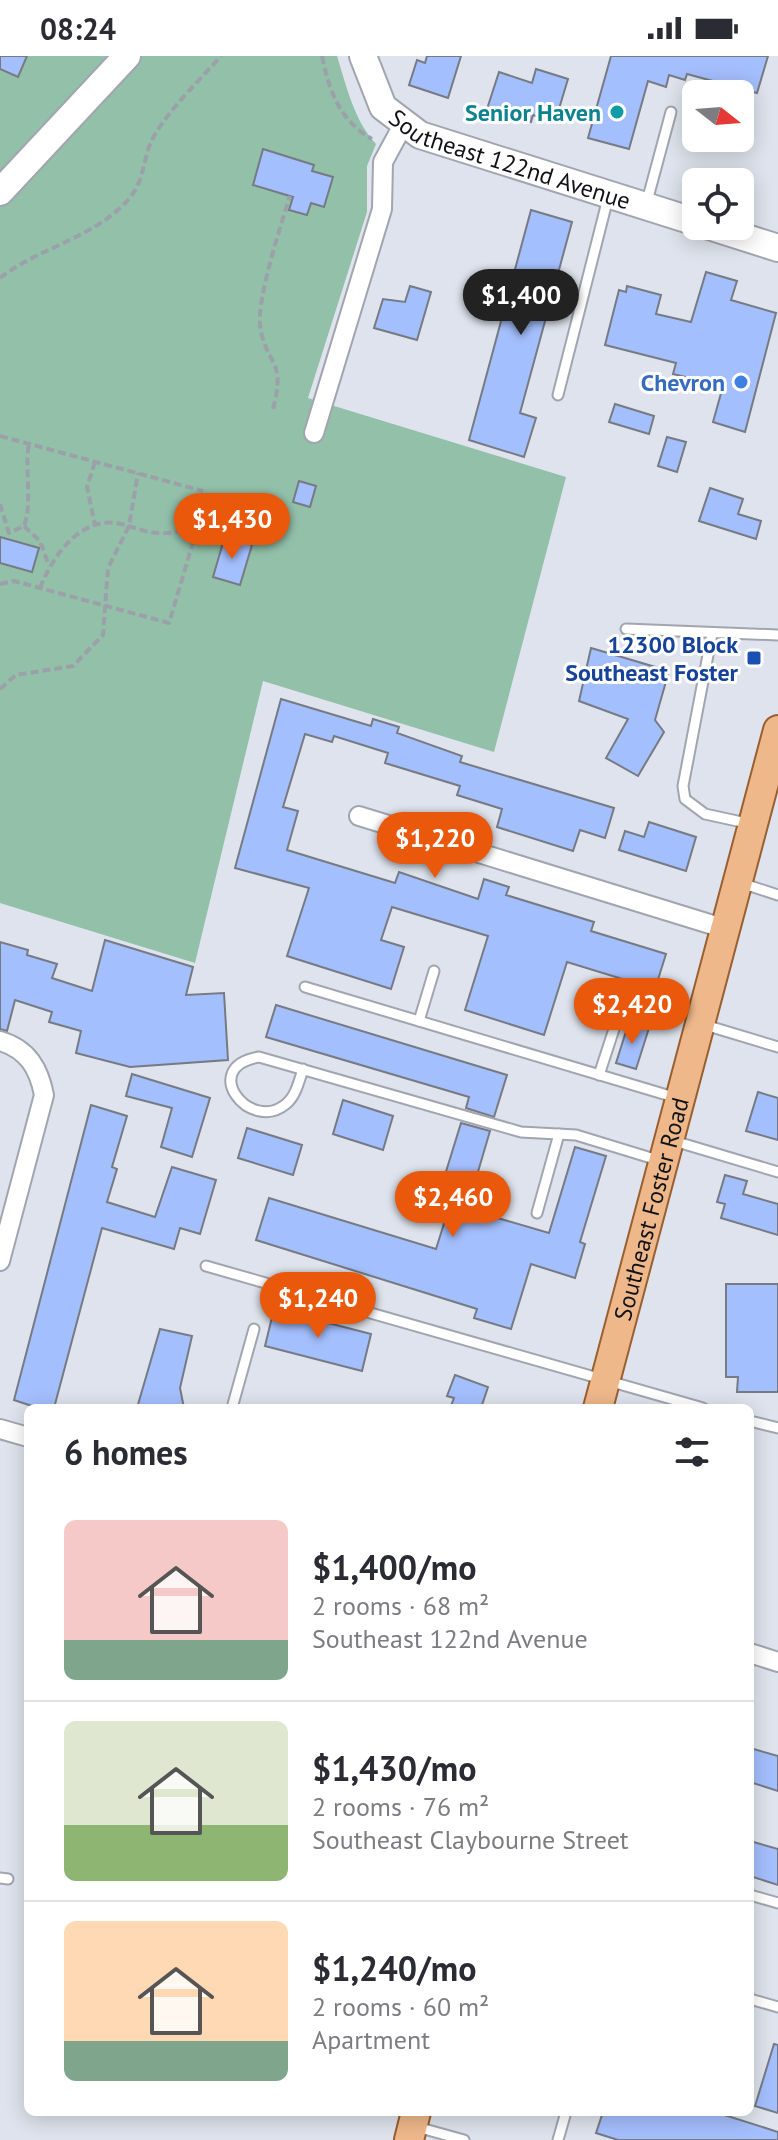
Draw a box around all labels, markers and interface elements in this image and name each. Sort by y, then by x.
text: 08:24 [40,9,116,48]
north arrow [682,80,754,152]
map controls [682,80,754,240]
place label: Senior Haven [465,97,601,128]
street label: Southeast 122nd Avenue [383,102,635,216]
marker: Senior Haven [608,103,626,121]
button: locate [682,168,754,240]
pin: $1,400 [456,269,586,337]
text: $1,400 [481,278,561,311]
place label: Chevron [641,367,725,398]
marker: Chevron [732,373,750,391]
pin: $1,430 [167,493,297,561]
text: $1,430 [192,502,272,535]
place label: 12300 Block Southeast Foster [565,629,739,688]
marker: 12300 Block Southeast Foster [745,649,763,667]
pin: $1,220 [370,812,500,880]
text: $1,220 [395,821,475,854]
pin: $2,420 [567,978,697,1046]
text: $2,420 [592,987,672,1020]
street label: Southeast Foster Road [606,1094,695,1324]
pin: $2,460 [388,1171,518,1239]
text: $2,460 [413,1180,493,1213]
pin: $1,240 [253,1272,383,1340]
text: $1,240 [278,1281,358,1314]
text: 6 homes [64,1430,188,1474]
icon: filters [670,1430,714,1474]
text: $1,400/mo [312,1545,476,1589]
icon: home [128,1552,224,1648]
text: 2 rooms · 68 m² [312,1589,489,1622]
text: Southeast 122nd Avenue [312,1622,588,1655]
text: $1,430/mo [312,1746,476,1790]
icon: home [128,1753,224,1849]
text: 2 rooms · 76 m² [312,1790,489,1823]
text: Southeast Claybourne Street [312,1823,629,1856]
text: $1,240/mo [312,1946,476,1990]
icon: home [128,1953,224,2049]
text: 2 rooms · 60 m² [312,1990,489,2023]
text: Apartment [312,2023,430,2056]

